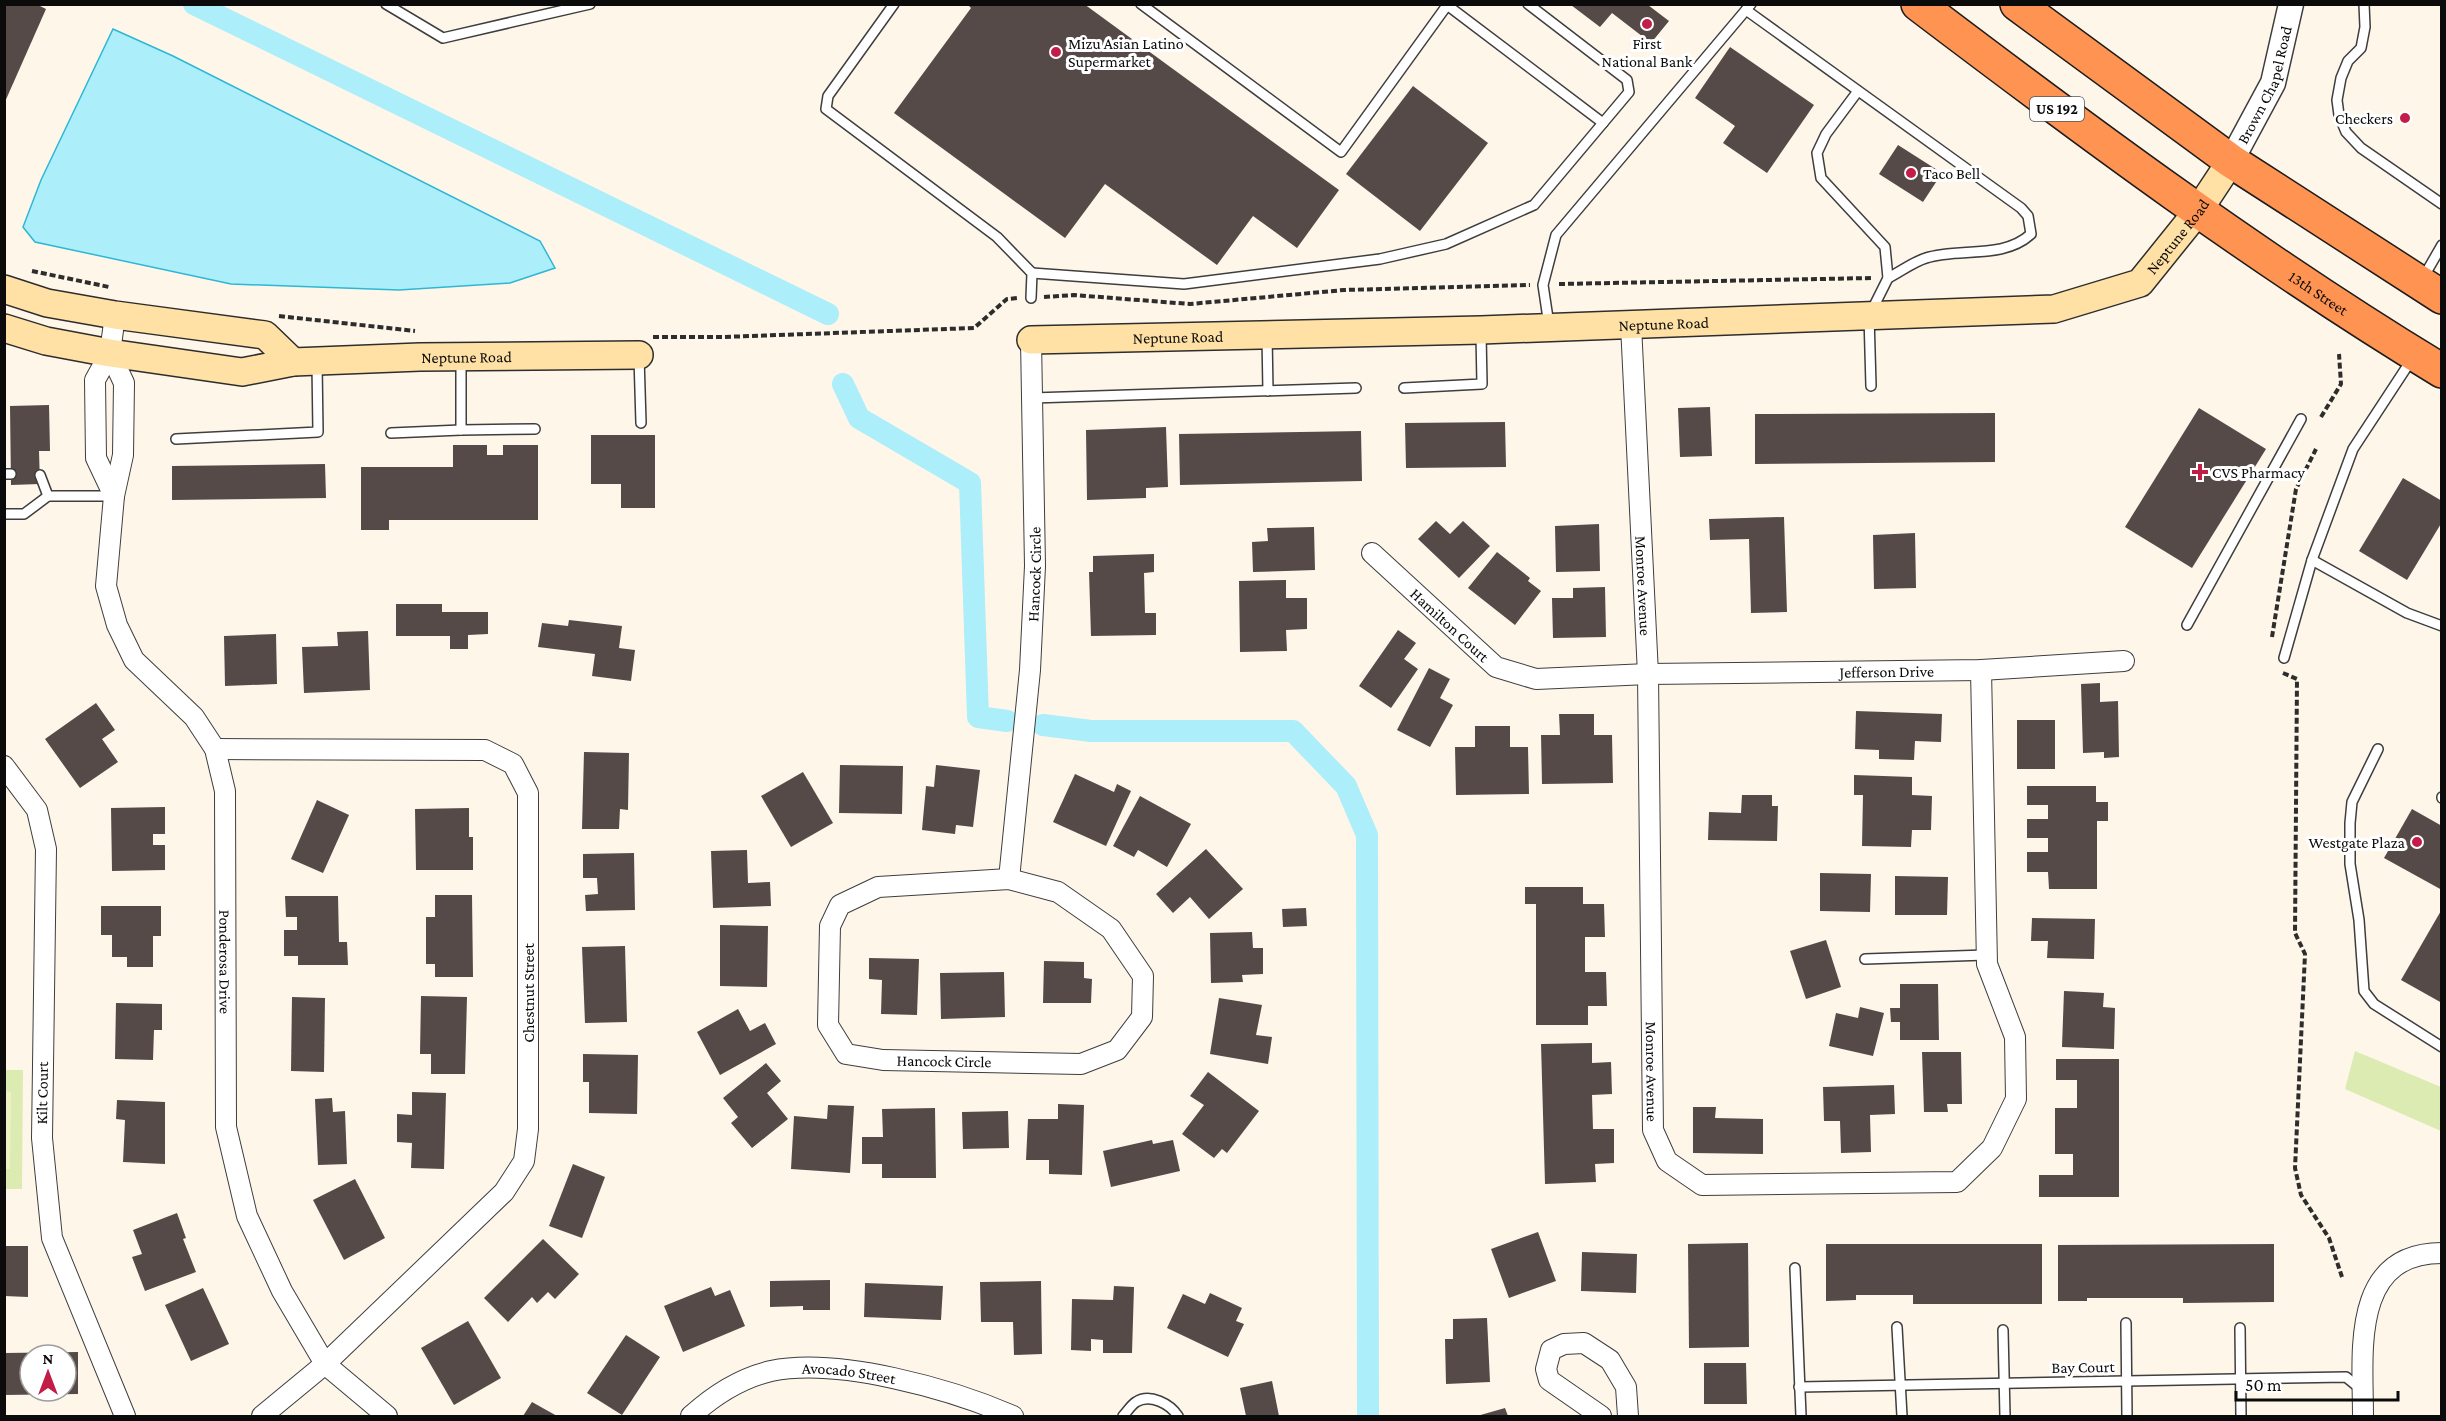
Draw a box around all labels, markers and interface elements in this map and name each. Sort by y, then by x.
marker: First National Bank [1640,17,1654,31]
street label: Brown Chapel Road [2233,24,2294,146]
place label: Mizu Asian Latino Supermarket [1068,35,1184,71]
place label: First National Bank [1602,35,1693,70]
marker: Mizu Asian Latino Supermarket [1049,45,1063,59]
road number: US 192 [2030,97,2084,121]
place label: Checkers [2335,110,2393,127]
marker: Checkers [2398,111,2412,125]
place label: Taco Bell [1923,165,1980,182]
marker: Taco Bell [1904,166,1918,180]
street label: Neptune Road [2142,195,2212,277]
street label: 13th Street [2286,267,2352,319]
street label: Neptune Road [1618,313,1710,334]
street label: Neptune Road [1132,327,1224,347]
street label: Neptune Road [421,348,512,366]
place label: CVS Pharmacy [2212,464,2306,482]
marker: CVS Pharmacy [2193,465,2207,479]
street label: Hancock Circle [1024,527,1044,622]
street label: Monroe Avenue [1633,535,1655,636]
street label: Hamilton Court [1407,584,1493,666]
street label: Jefferson Drive [1837,662,1934,681]
place label: Westgate Plaza [2308,834,2406,852]
marker: Westgate Plaza [2410,835,2424,849]
street label: Ponderosa Drive [217,910,234,1014]
street label: Chestnut Street [520,943,537,1043]
street label: Monroe Avenue [1643,1021,1661,1122]
street label: Hancock Circle [896,1052,992,1070]
street label: Kilt Court [33,1061,51,1124]
north arrow [18,1343,78,1403]
text: N [43,1350,54,1367]
street label: Bay Court [2051,1358,2115,1377]
street label: Avocado Street [802,1359,898,1387]
scale bar [2236,1364,2398,1402]
text: 50 m [2245,1375,2282,1395]

